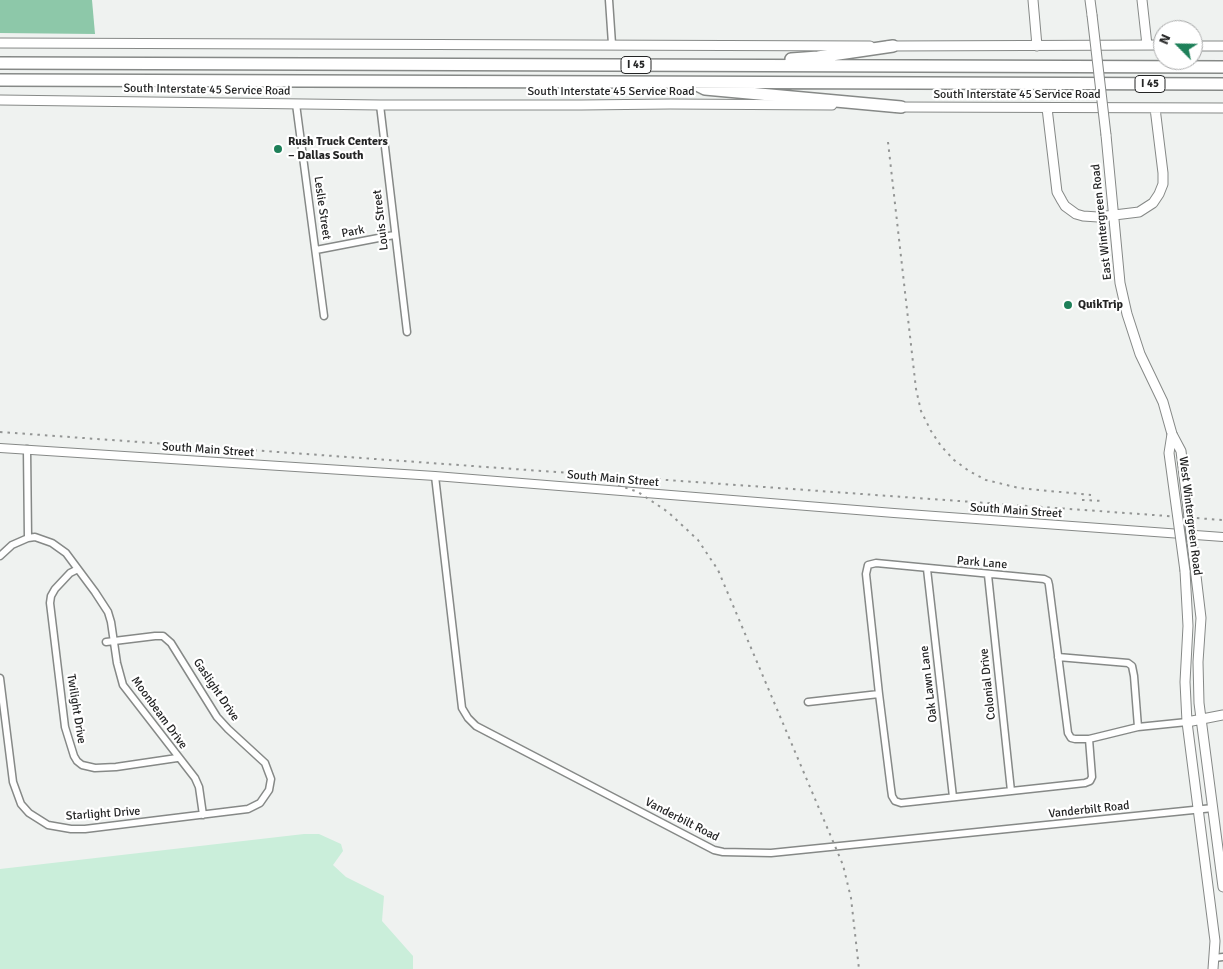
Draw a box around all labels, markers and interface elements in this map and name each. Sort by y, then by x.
north arrow [1153,20,1203,70]
text: N [1155,32,1174,47]
road number: I 45 [621,56,651,74]
road number: I 45 [1135,76,1165,92]
street label: South Interstate 45 Service Road [123,81,291,99]
street label: South Interstate 45 Service Road [527,85,695,99]
street label: South Interstate 45 Service Road [933,88,1101,102]
place label: Rush Truck Centers – Dallas South [288,135,388,163]
marker: Rush Truck Centers – Dallas South [272,143,284,155]
street label: East Wintergreen Road [1089,163,1115,281]
street label: Leslie Street [310,175,334,241]
street label: Louis Street [370,189,392,251]
street label: Park [340,223,366,241]
place label: QuikTrip [1078,298,1123,312]
marker: QuikTrip [1062,299,1074,311]
street label: South Main Street [161,440,255,460]
street label: West Wintergreen Road [1176,456,1204,576]
street label: South Main Street [566,468,660,490]
street label: South Main Street [969,501,1063,521]
street label: Park Lane [956,554,1008,572]
street label: Oak Lawn Lane [917,645,941,723]
street label: Colonial Drive [977,647,999,721]
street label: Gaslight Drive [190,656,242,724]
street label: Twilight Drive [63,673,89,745]
street label: Moonbeam Drive [128,674,190,752]
street label: Vanderbilt Road [643,795,721,845]
street label: Vanderbilt Road [1048,799,1130,821]
street label: Starlight Drive [65,804,141,824]

